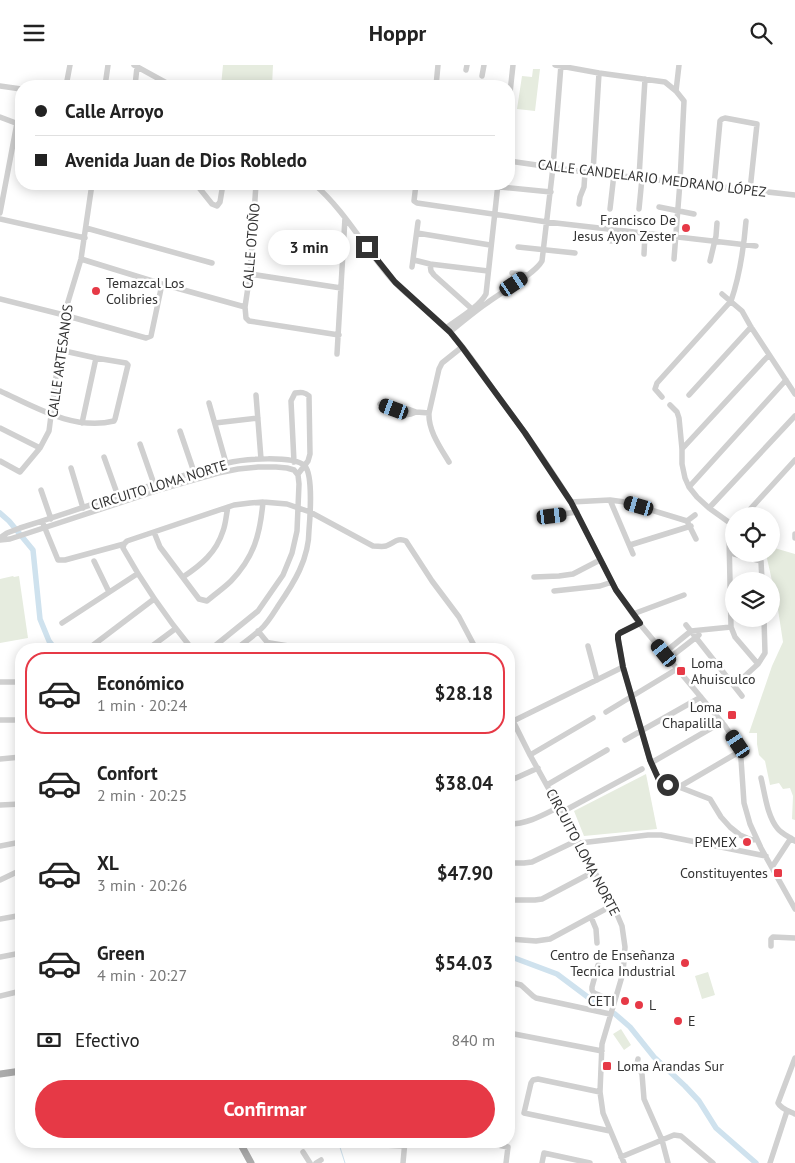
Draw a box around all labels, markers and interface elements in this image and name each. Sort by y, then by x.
icon: menu [20,19,48,47]
text: Hoppr [369,19,426,47]
icon: search [747,19,775,47]
text: Calle Arroyo [65,99,164,123]
text: Avenida Juan de Dios Robledo [65,148,307,172]
street label: CALLE CANDELARIO MEDRANO LÓPEZ [537,155,768,201]
street label: CALLE OTOÑO [238,202,264,290]
place label: Francisco De Jesus Ayon Zester [572,211,676,245]
marker: Francisco De Jesus Ayon Zester [680,222,692,234]
callout: 3 min [267,229,350,265]
route end [356,236,378,258]
text: 3 min [289,237,329,257]
car [497,269,530,299]
place label: Temazcal Los Colibries [106,274,184,308]
marker: Temazcal Los Colibries [90,285,102,297]
street label: CALLE ARTESANOS [43,303,77,419]
car [377,397,410,421]
street label: CIRCUITO LOMA NORTE [89,456,229,514]
car [622,495,655,517]
car [536,507,567,525]
map controls [725,507,780,627]
button: locate [725,507,780,562]
button: layers [725,572,780,627]
car [648,637,679,669]
place label: Loma Ahuisculco [691,654,755,688]
marker: Loma Ahuisculco [675,665,687,677]
icon: car [37,671,82,716]
text: Económico [97,671,184,695]
text: $28.18 [434,681,493,705]
text: 1 min · 20:24 [97,695,187,715]
place label: Loma Chapalilla [662,698,722,732]
marker: Loma Chapalilla [726,709,738,721]
car [723,727,752,761]
icon: car [37,761,82,806]
text: Confort [97,761,158,785]
text: $38.04 [434,771,493,795]
route start [657,774,679,796]
text: 2 min · 20:25 [97,785,187,805]
street label: CIRCUITO LOMA NORTE [542,785,624,919]
place label: PEMEX [694,833,737,851]
marker: PEMEX [741,836,753,848]
icon: car [37,851,82,896]
text: XL [97,851,119,875]
text: $47.90 [437,861,493,885]
place label: Constituyentes [680,864,768,882]
marker: Constituyentes [772,867,784,879]
text: 3 min · 20:26 [97,875,187,895]
icon: car [37,941,82,986]
text: Green [97,941,145,965]
place label: Centro de Enseñanza Tecnica Industrial [550,946,675,980]
text: $54.03 [434,951,493,975]
marker: Centro de Enseñanza Tecnica Industrial [679,957,691,969]
text: 4 min · 20:27 [97,965,187,985]
place label: CETI [588,992,615,1010]
marker: CETI [619,995,631,1007]
place label: L [649,996,656,1014]
marker: L [633,999,645,1011]
place label: E [688,1012,696,1030]
marker: E [672,1015,684,1027]
icon: cash [35,1026,63,1054]
text: Efectivo [75,1028,140,1052]
text: 840 m [452,1030,495,1050]
place label: Loma Arandas Sur [617,1057,724,1075]
marker: Loma Arandas Sur [601,1060,613,1072]
button: Confirmar [35,1080,495,1138]

